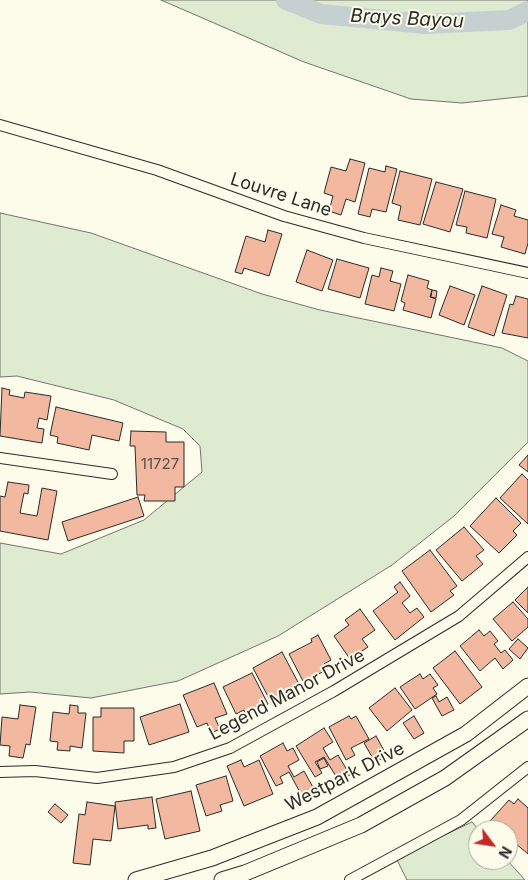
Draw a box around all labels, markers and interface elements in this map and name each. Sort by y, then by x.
water label: Brays Bayou [350,5,464,33]
street label: Louvre Lane [228,168,334,222]
house number: 11727 [141,455,179,473]
street label: Legend Manor Drive [205,645,369,745]
street label: Westpark Drive [282,738,408,816]
north arrow [468,820,518,870]
text: N [495,844,515,861]

